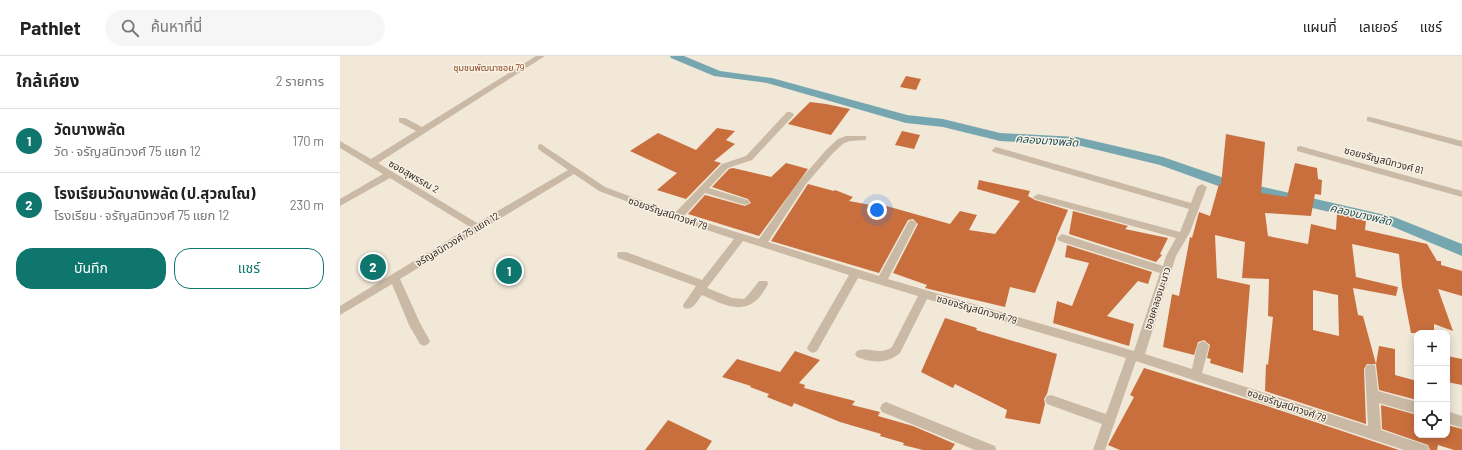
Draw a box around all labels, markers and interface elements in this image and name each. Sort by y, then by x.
search box [105,10,385,46]
text: Pathlet [20,16,81,39]
icon: search [119,17,141,39]
text: ค้นหาที่นี่ [151,17,202,35]
text: แผนที่ [1303,18,1337,35]
text: เลเยอร์ [1359,18,1398,35]
text: แชร์ [1420,18,1442,35]
district label: ชุมชนพัฒนาซอย 79 [454,62,525,73]
text: ใกล้เคียง [16,70,79,90]
text: 2 รายการ [276,73,324,89]
text: วัดบางพลัด [54,120,125,138]
water label: คลองบางพลัด [1015,131,1080,149]
text: 1 [27,133,31,149]
text: 170 m [293,133,324,149]
text: วัด · จรัญสนิทวงศ์ 75 แยก 12 [54,143,201,159]
street label: ซอยจรัญสนิทวงศ์ 81 [1343,144,1425,176]
street label: ซอยสุพรรณ 2 [386,157,441,196]
text: โรงเรียนวัดบางพลัด (ป.สุวณโณ) [54,184,256,202]
street label: ซอยจรัญสนิทวงศ์ 79 [627,194,709,232]
text: 2 [25,197,33,213]
text: 230 m [290,197,324,213]
your location [867,200,887,220]
water label: คลองบางพลัด [1329,201,1394,228]
text: โรงเรียน · จรัญสนิทวงศ์ 75 แยก 12 [54,207,229,223]
street label: จรัญสนิทวงศ์ 75 แยก 12 [413,209,501,269]
button: บันทึก [16,248,166,289]
button: แชร์ [174,248,324,289]
pin: 2 [360,252,386,282]
pin: 1 [496,256,522,286]
street label: ซอยคลองมะนาว [1141,265,1173,331]
street label: ซอยจรัญสนิทวงศ์ 79 [935,292,1019,326]
map controls [1414,330,1450,438]
button: + [1414,330,1450,366]
button: − [1414,366,1450,402]
street label: ซอยจรัญสนิทวงศ์ 79 [1246,386,1328,424]
button: locate [1414,402,1450,438]

